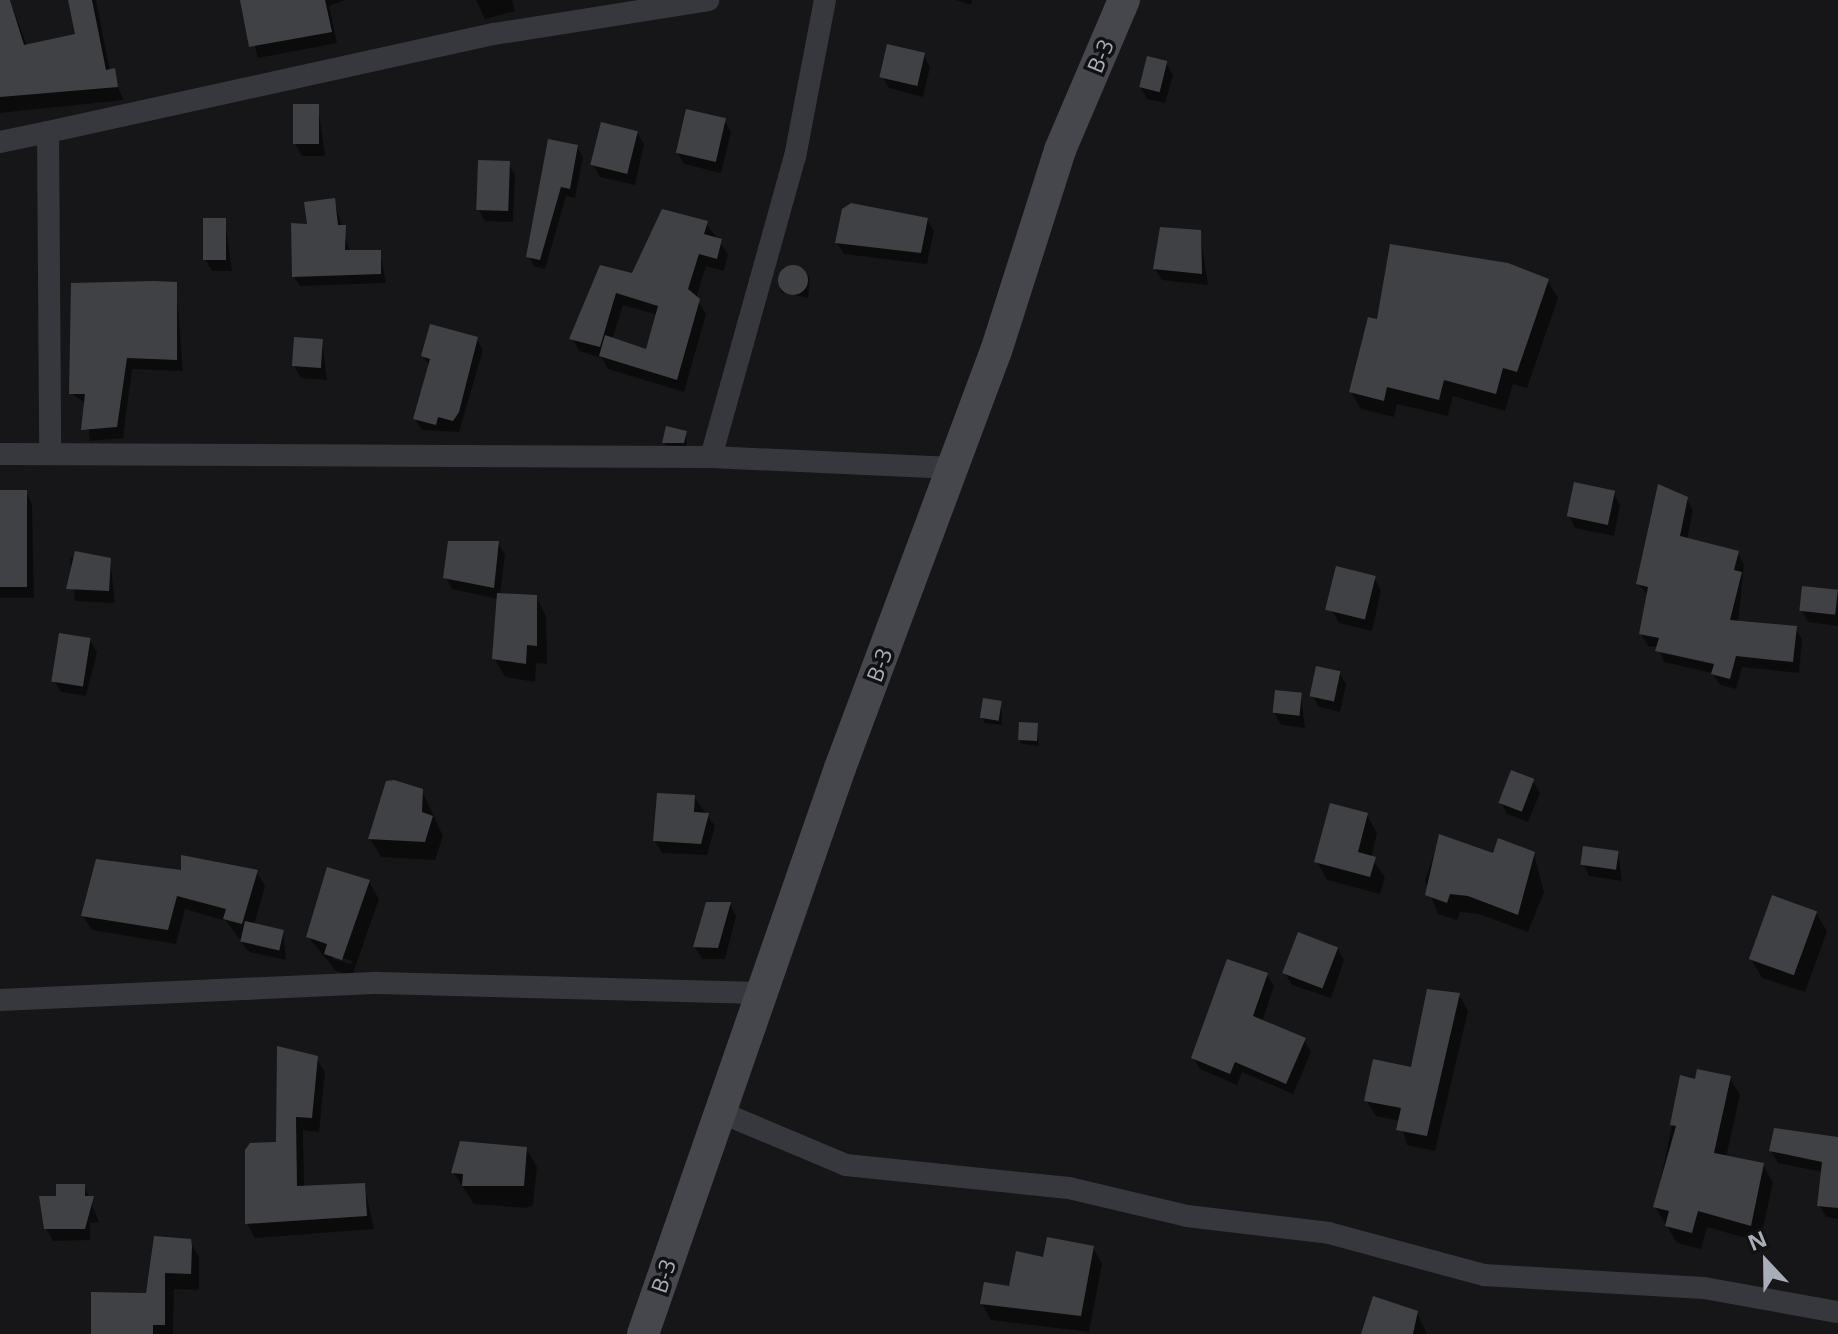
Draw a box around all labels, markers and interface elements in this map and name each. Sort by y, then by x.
street label: B-3 [1081,35,1119,77]
street label: B-3 [861,644,897,686]
north arrow [1726,1222,1806,1302]
text: N [1743,1222,1771,1257]
street label: B-3 [645,1256,681,1296]

